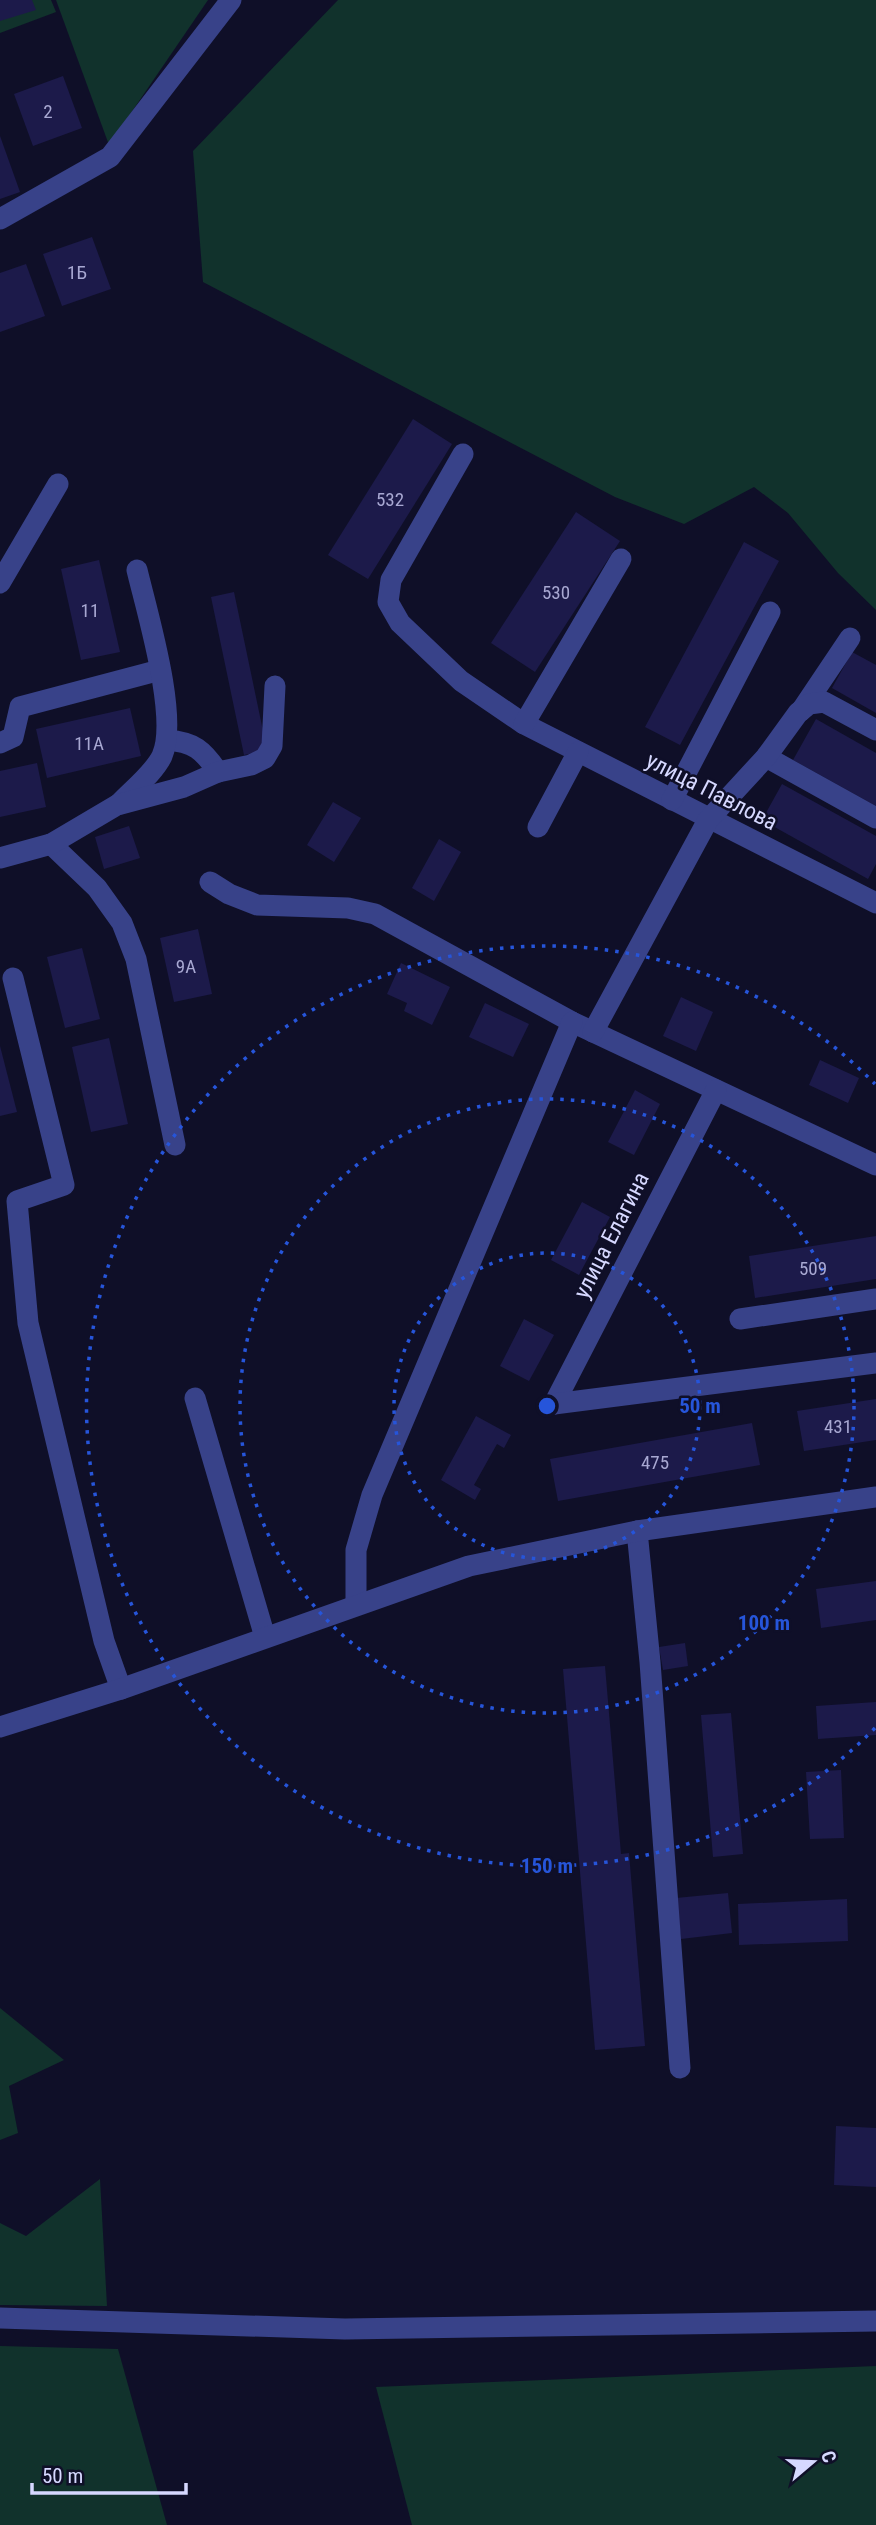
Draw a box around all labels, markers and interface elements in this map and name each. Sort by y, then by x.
house number: 2 [43,100,53,123]
house number: 1Б [67,261,87,284]
house number: 532 [376,488,404,511]
house number: 530 [542,581,570,604]
house number: 11 [81,599,99,622]
house number: 11А [74,732,104,755]
street label: улица Павлова [642,747,782,836]
house number: 9А [176,955,196,978]
street label: улица Елагина [568,1168,655,1303]
house number: 509 [799,1257,827,1280]
centre of rings [535,1394,559,1418]
text: 50 m [679,1394,721,1418]
house number: 431 [824,1415,852,1438]
house number: 475 [641,1451,669,1474]
text: 100 m [738,1611,790,1635]
text: 150 m [521,1854,573,1878]
north arrow [778,2427,848,2497]
text: С [816,2448,841,2466]
scale bar [32,2452,186,2496]
text: 50 m [42,2464,83,2488]

